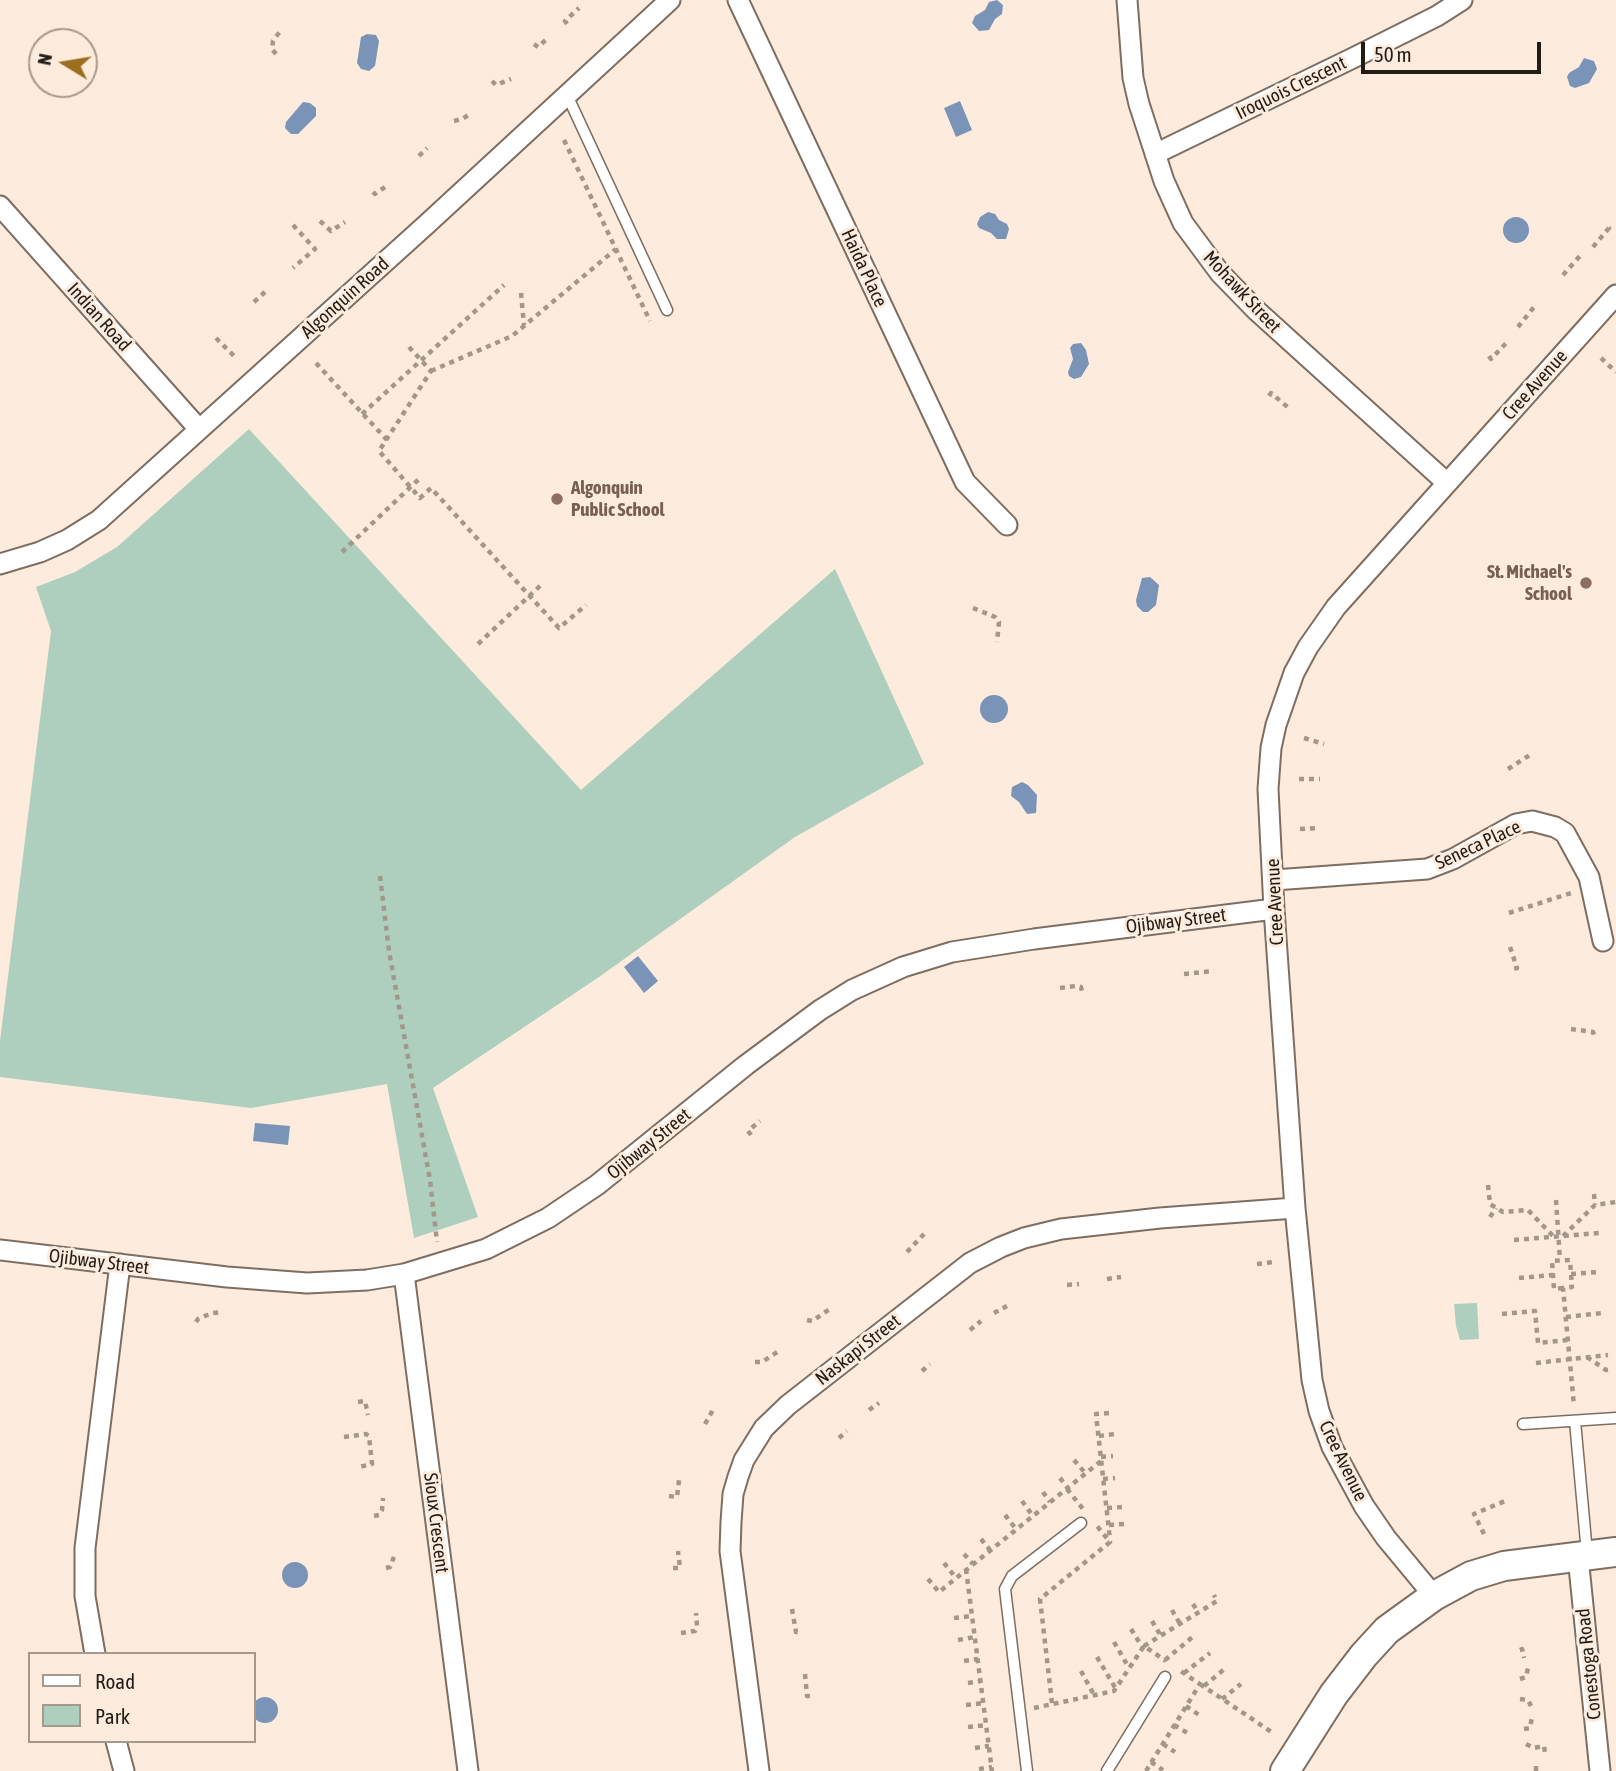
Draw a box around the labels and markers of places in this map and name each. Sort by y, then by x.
place label: Algonquin Public School [571,477,665,521]
marker: Algonquin Public School [549,491,565,507]
place label: St. Michael's School [1487,561,1572,605]
marker: St. Michael's School [1578,575,1594,591]

